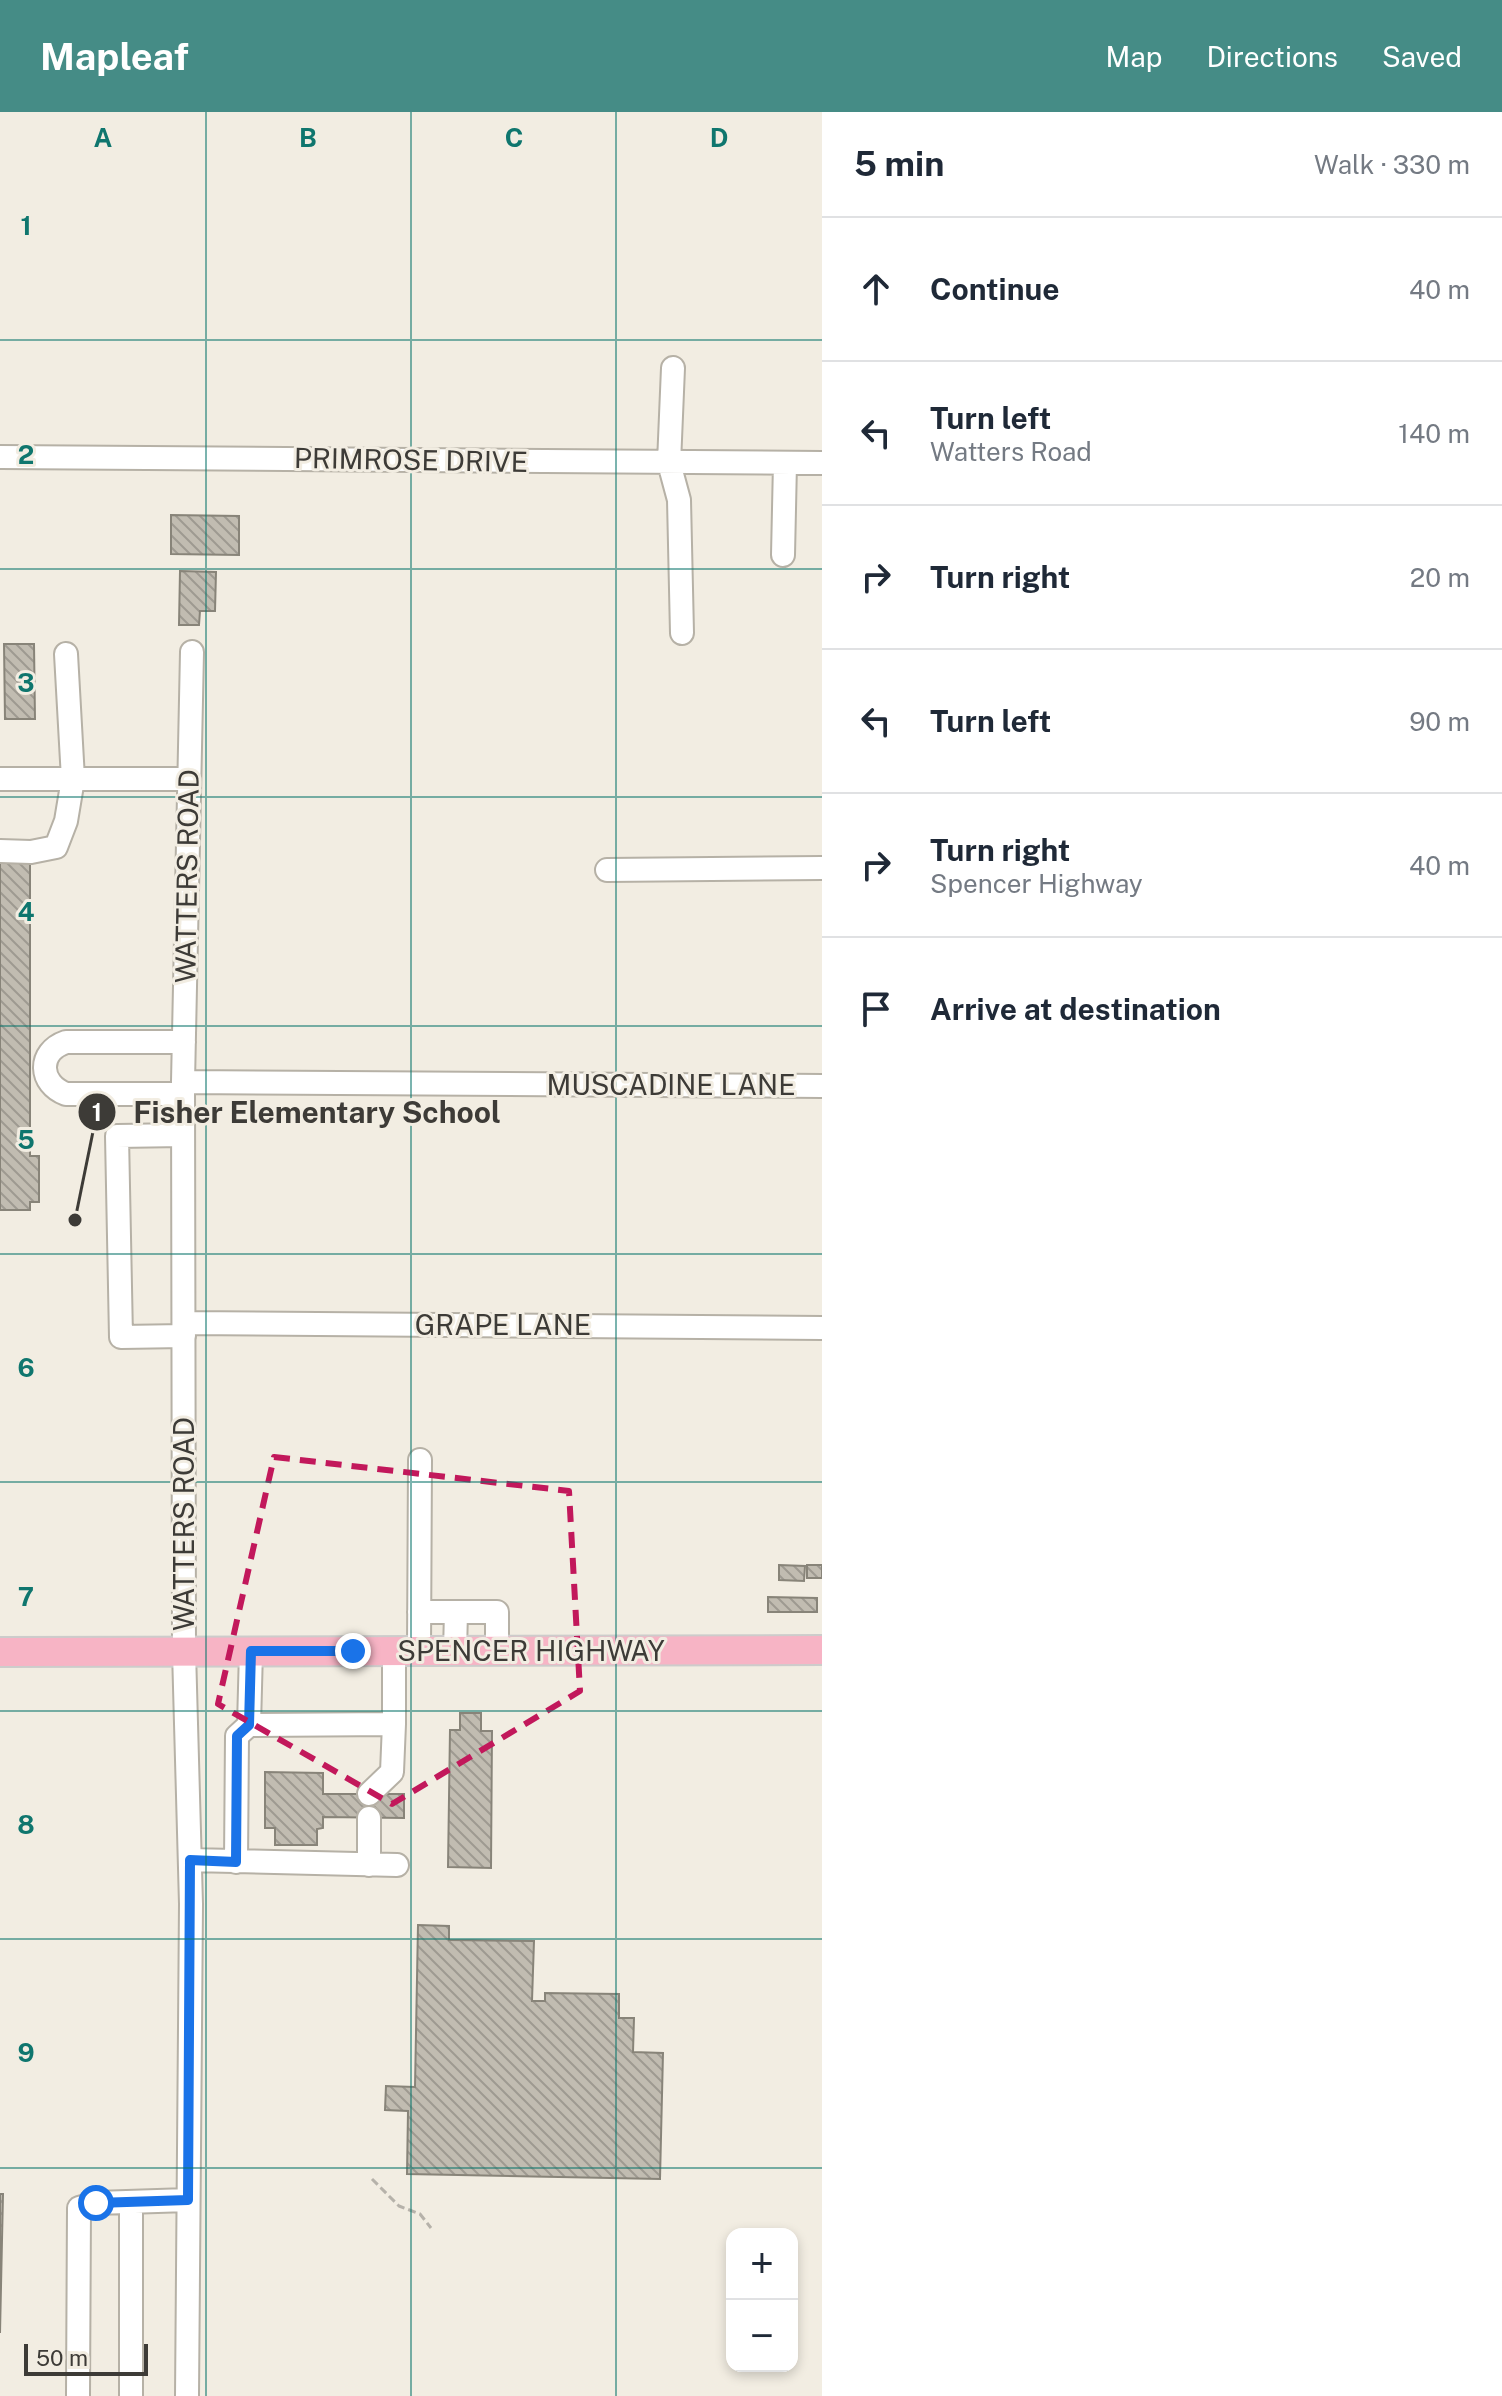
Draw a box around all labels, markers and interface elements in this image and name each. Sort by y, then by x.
text: Mapleaf [40,34,189,79]
text: Map [1106,40,1162,73]
text: Directions [1206,40,1338,73]
text: Saved [1382,40,1462,73]
text: A [94,122,113,153]
text: B [299,122,317,153]
text: C [505,122,523,153]
text: D [710,122,728,153]
text: 5 min [854,144,944,184]
text: Walk · 330 m [1314,149,1470,180]
text: 1 [20,210,32,241]
icon: ahead [854,267,898,311]
text: Continue [930,271,1060,307]
text: 40 m [1409,274,1470,305]
text: Turn left [930,400,1051,436]
icon: left [854,411,898,455]
text: 140 m [1398,418,1470,449]
text: Watters Road [930,436,1092,467]
text: 2 [18,439,34,470]
street label: PRIMROSE DRIVE [294,441,528,478]
icon: right [854,555,898,599]
text: Turn right [930,559,1070,595]
text: 20 m [1410,562,1470,593]
text: 3 [17,667,35,698]
icon: left [854,699,898,743]
text: Turn left [930,703,1051,739]
text: 90 m [1409,706,1470,737]
street label: WATTERS ROAD [168,769,205,983]
text: Turn right [930,832,1070,868]
icon: right [854,843,898,887]
text: 40 m [1409,850,1470,881]
text: Spencer Highway [930,868,1143,899]
text: 4 [17,896,35,927]
icon: arrive [854,987,898,1031]
text: Arrive at destination [930,991,1221,1027]
street label: MUSCADINE LANE [546,1068,796,1101]
callout: Fisher Elementary School [77,1085,517,1139]
text: Fisher Elementary School [133,1094,501,1130]
text: 1 [92,1098,102,1126]
text: 5 [17,1124,35,1155]
street label: GRAPE LANE [415,1308,591,1341]
text: 6 [17,1352,35,1383]
street label: WATTERS ROAD [167,1417,200,1631]
text: 7 [18,1581,34,1612]
route end [335,1633,371,1669]
street label: SPENCER HIGHWAY [397,1634,665,1667]
text: 8 [17,1809,35,1840]
text: 9 [17,2037,35,2068]
route start [78,2185,114,2221]
map controls [726,2228,798,2372]
button: + [726,2228,798,2300]
button: − [726,2300,798,2372]
scale bar [24,2340,148,2376]
text: 50 m [36,2345,88,2371]

